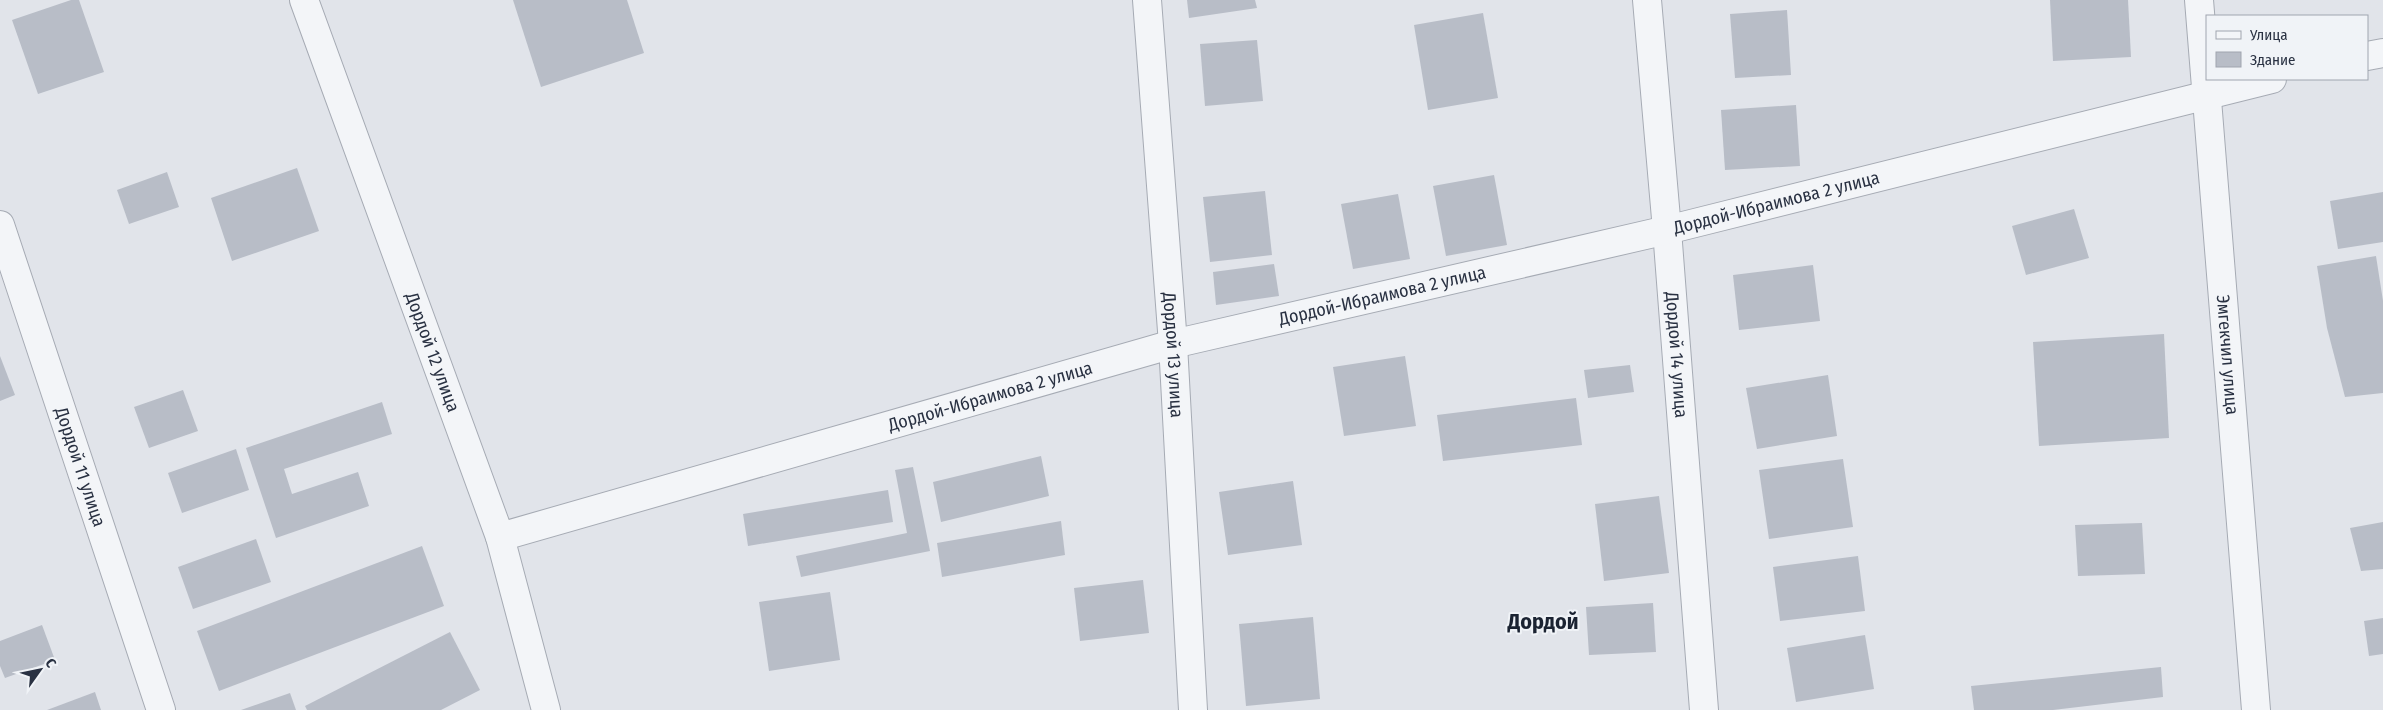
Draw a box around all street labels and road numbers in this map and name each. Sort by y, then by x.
street label: Дордой-Ибраимова 2 улица [1670,166,1882,239]
street label: Дордой-Ибраимова 2 улица [1276,261,1488,330]
street label: Дордой 12 улица [400,289,465,415]
street label: Дордой 13 улица [1158,290,1188,419]
street label: Дордой 14 улица [1661,290,1692,419]
street label: Эмгекчил улица [2212,294,2243,416]
street label: Дордой-Ибраимова 2 улица [885,357,1095,436]
street label: Дордой 11 улица [50,404,110,530]

